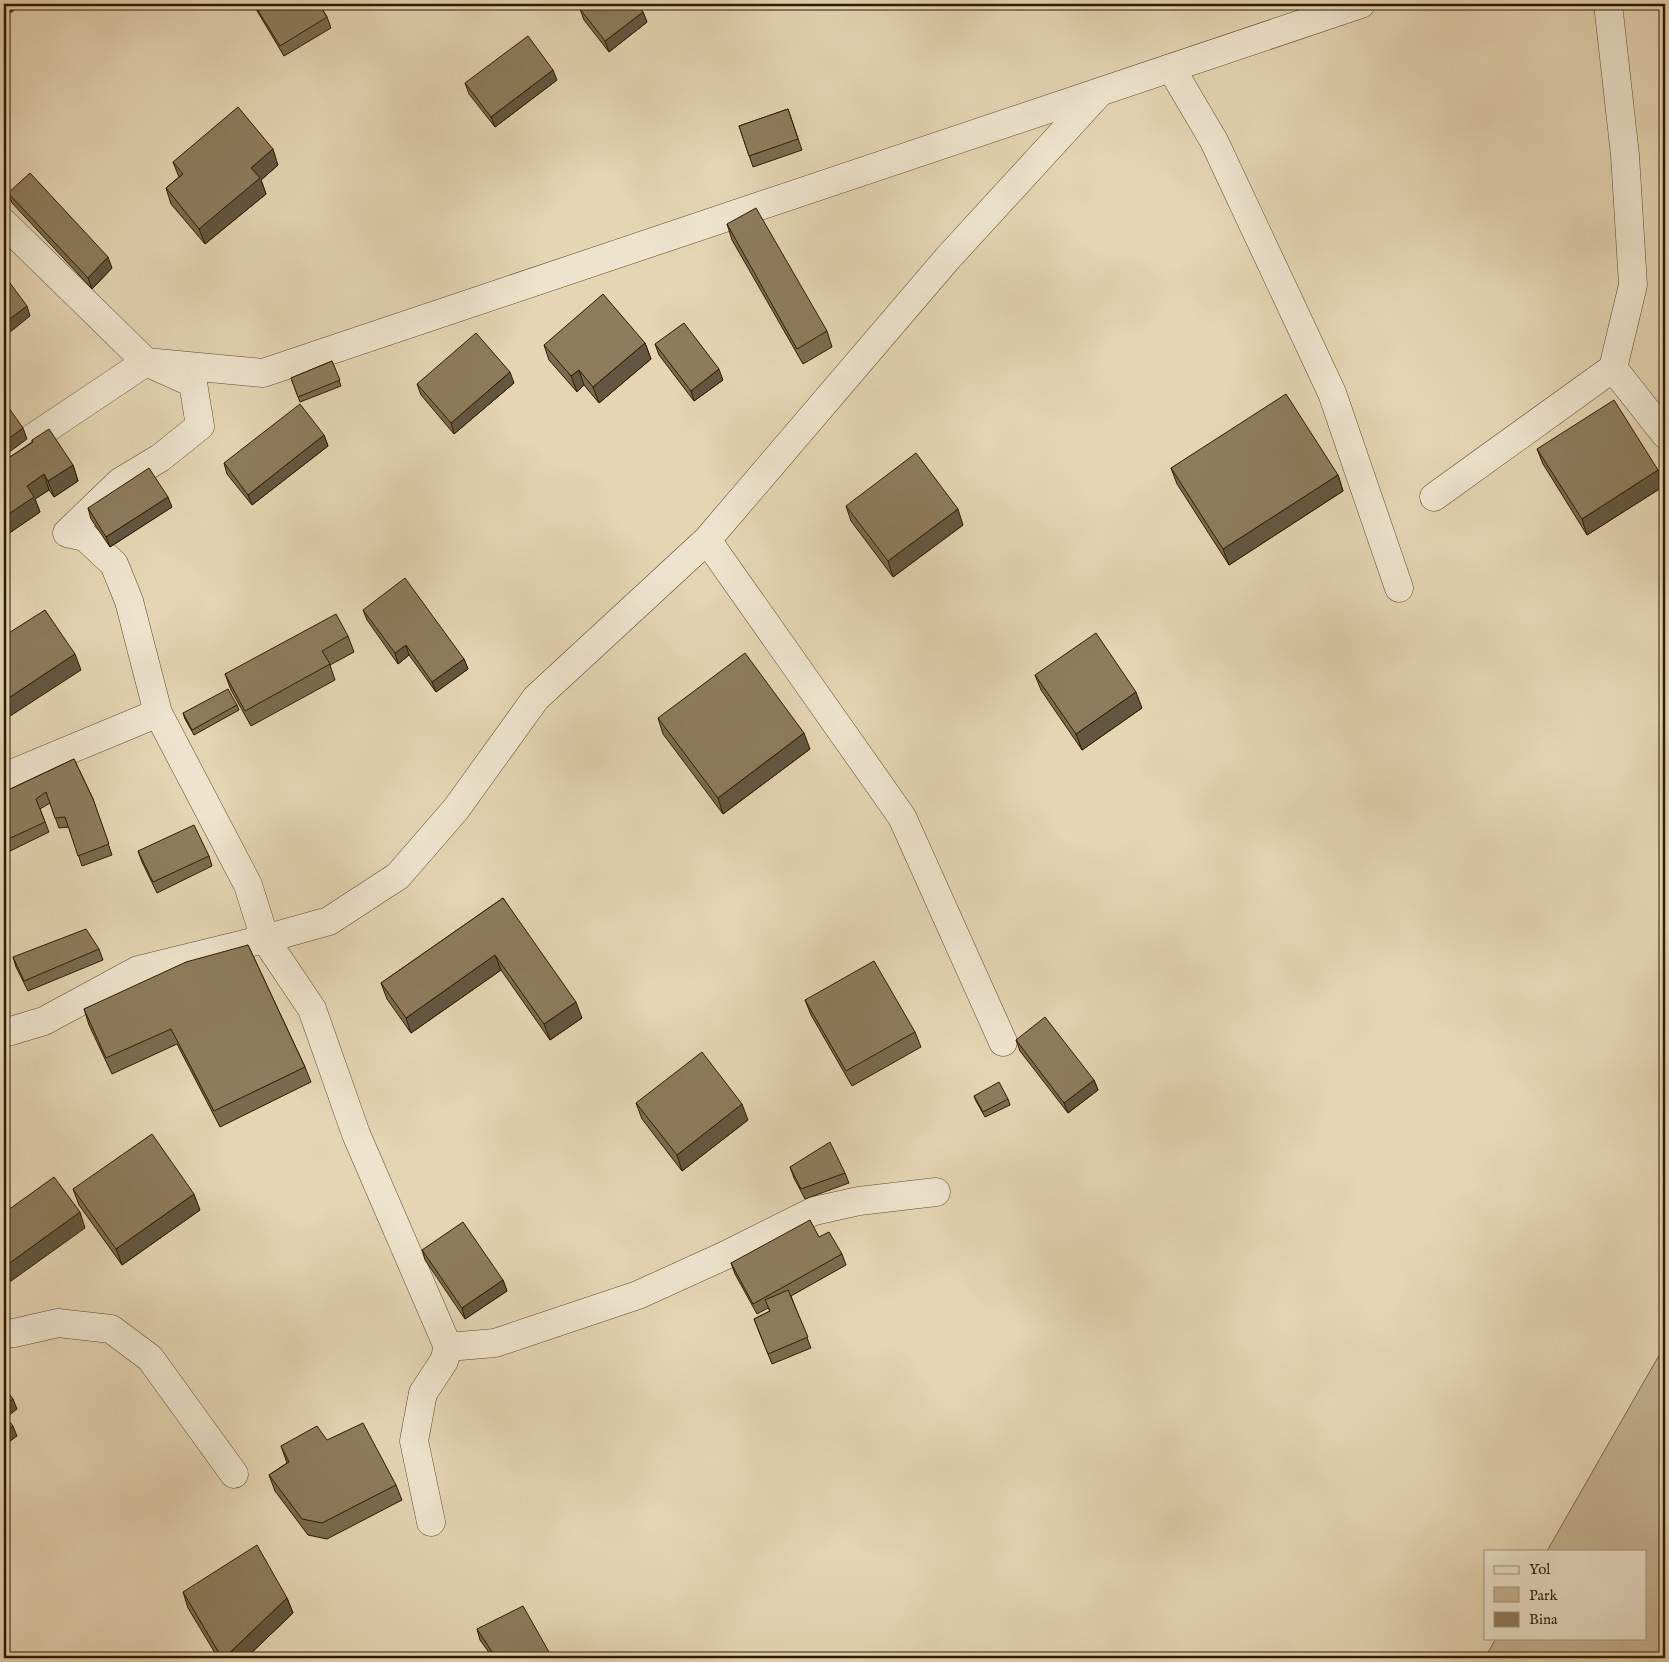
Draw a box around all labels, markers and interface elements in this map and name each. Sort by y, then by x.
legend [1484,1550,1646,1640]
text: Yol [1529,1560,1551,1579]
text: Park [1529,1586,1559,1605]
text: Bina [1529,1610,1558,1629]

